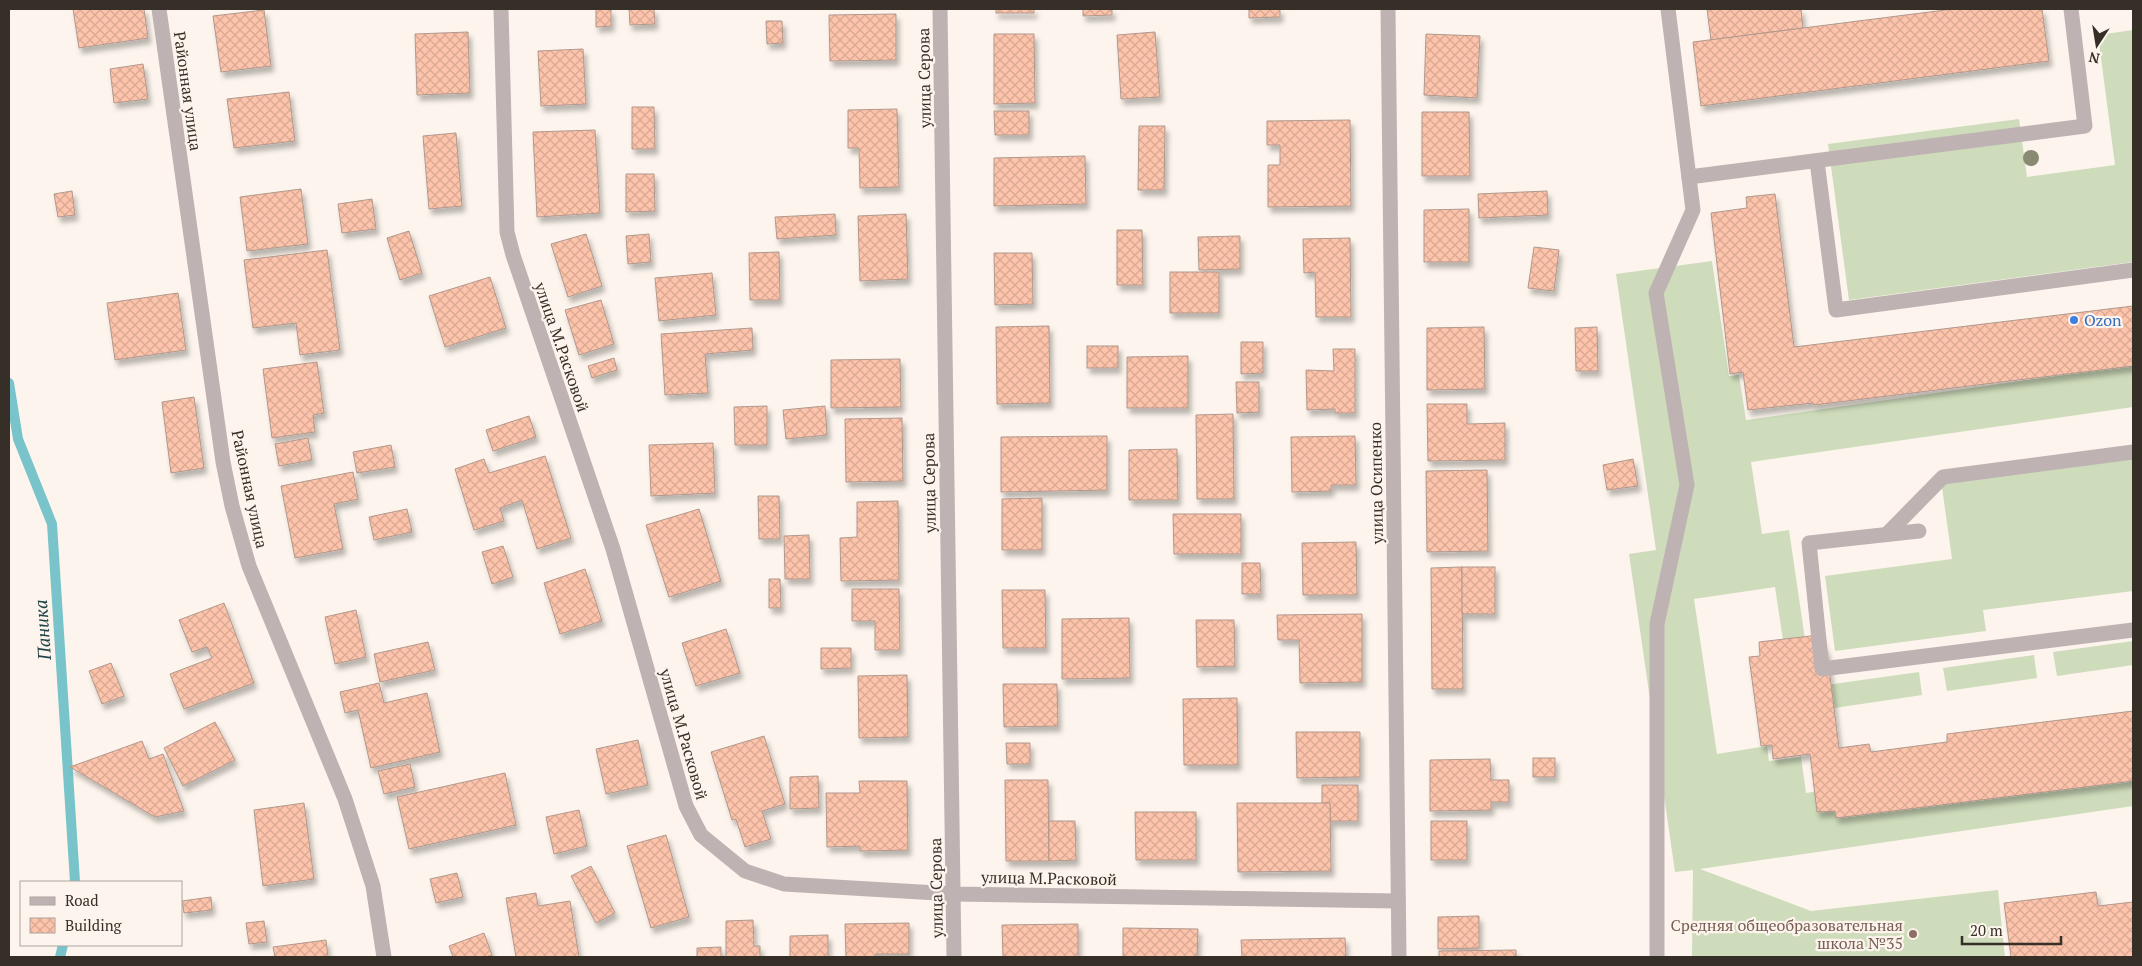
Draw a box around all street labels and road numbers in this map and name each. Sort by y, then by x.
street label: улица Серова [912,28,936,129]
street label: Районная улица [169,30,207,152]
street label: улица М.Расковой [529,278,595,415]
street label: улица Осипенко [1364,422,1388,545]
street label: Районная улица [227,428,273,550]
street label: улица Серова [917,433,941,534]
street label: улица М.Расковой [654,665,713,802]
street label: улица Серова [924,838,948,939]
street label: улица М.Расковой [980,866,1117,890]

